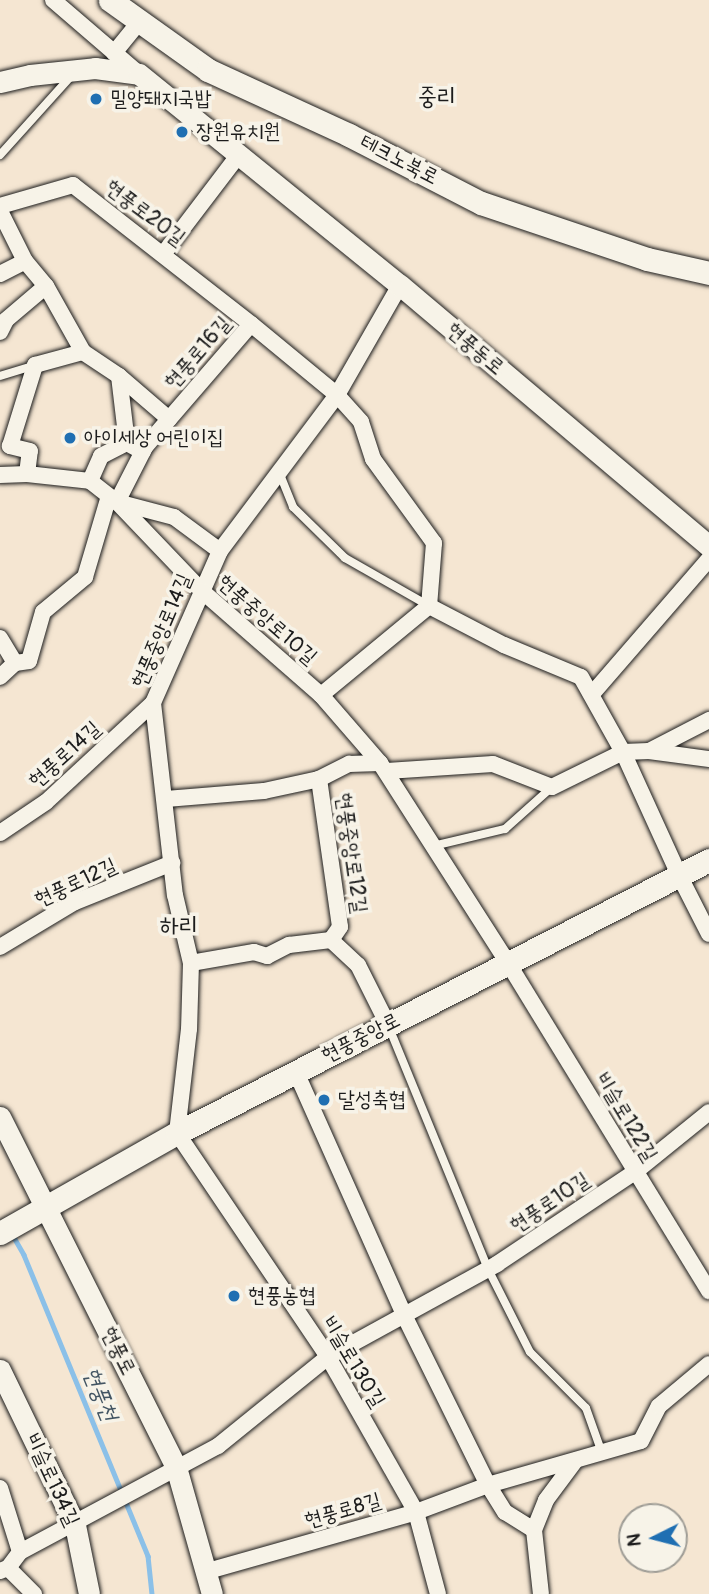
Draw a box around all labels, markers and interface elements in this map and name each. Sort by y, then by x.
district label: 중리 [418,83,456,111]
place label: 밀양돼지국밥 [110,86,211,112]
marker: 밀양돼지국밥 [88,91,104,107]
place label: 장원유치원 [196,119,280,145]
marker: 장원유치원 [174,124,190,140]
street label: 테크노북로 [356,130,442,190]
street label: 현풍로20길 [100,175,190,251]
street label: 현풍로16길 [160,312,236,394]
street label: 현풍동로 [441,318,509,380]
place label: 아이세상 어린이집 [84,425,224,451]
marker: 아이세상 어린이집 [62,430,78,446]
street label: 현풍중앙로14길 [127,570,197,692]
street label: 현풍중앙로10길 [212,570,322,670]
street label: 현풍로14길 [24,716,106,794]
street label: 현풍중앙로12길 [330,791,372,915]
street label: 현풍로12길 [31,853,121,913]
district label: 하리 [160,912,198,940]
street label: 현풍중앙로 [318,1008,404,1068]
street label: 비슬로122길 [590,1068,662,1166]
place label: 달성축협 [338,1087,406,1113]
marker: 달성축협 [316,1092,332,1108]
street label: 현풍로10길 [506,1167,594,1239]
place label: 현풍농협 [248,1283,316,1309]
marker: 현풍농협 [226,1288,242,1304]
street label: 비슬로130길 [316,1312,390,1412]
street label: 현풍로 [95,1323,141,1379]
water label: 현풍천 [77,1363,123,1425]
street label: 비슬로134길 [20,1429,84,1531]
street label: 현풍로8길 [302,1488,384,1534]
north arrow [618,1503,688,1573]
text: N [621,1532,647,1548]

